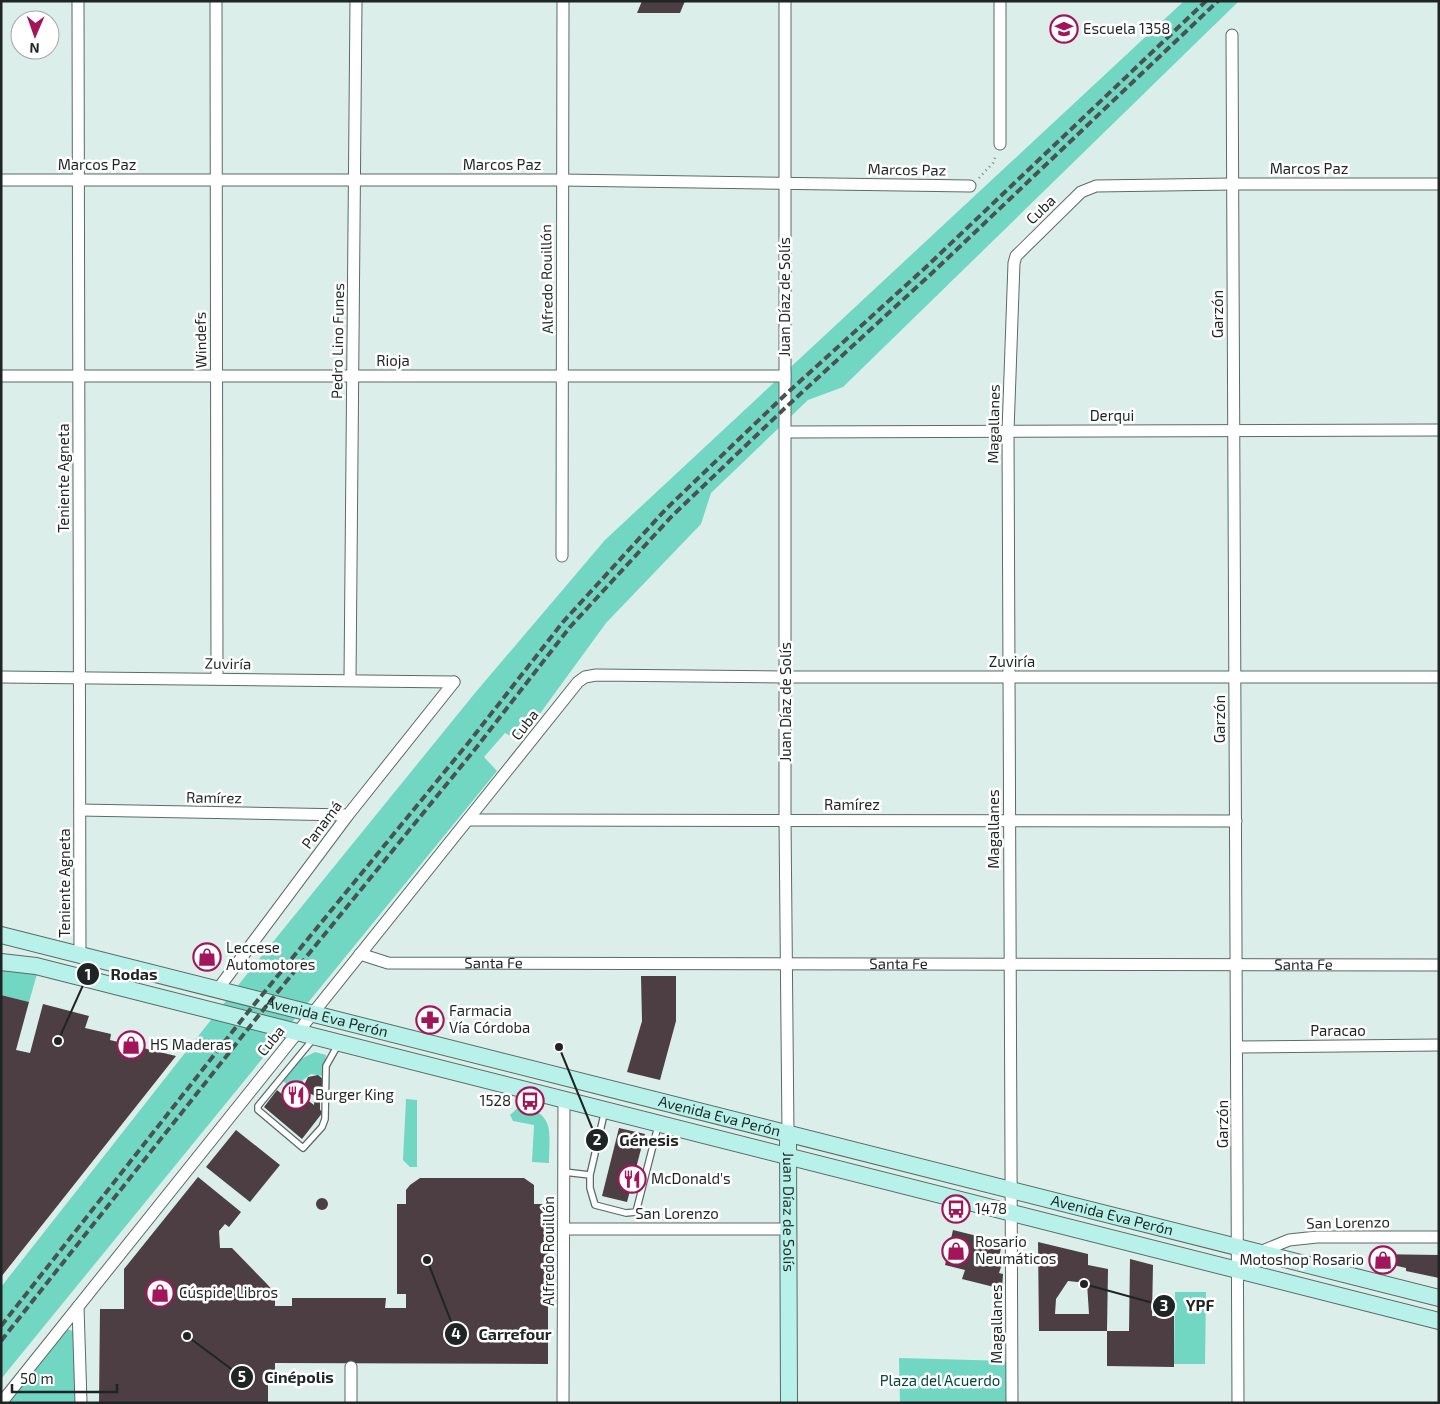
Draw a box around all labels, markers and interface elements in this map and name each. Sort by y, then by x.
north arrow [10,10,60,60]
school or university icon: Escuela 1358 [1049,14,1079,44]
place label: Escuela 1358 [1083,19,1170,37]
text: N [29,40,40,57]
street label: Marcos Paz [58,155,136,173]
street label: Marcos Paz [463,155,541,173]
street label: Marcos Paz [868,159,946,179]
street label: Marcos Paz [1270,159,1348,177]
street label: Cuba [1022,191,1059,228]
street label: Alfredo Rouillón [536,224,556,334]
street label: Juan Díaz de Solís [775,237,793,357]
street label: Pedro Lino Funes [327,283,347,399]
street label: Garzón [1208,290,1226,338]
street label: Windefs [191,312,209,368]
street label: Rioja [376,351,410,370]
street label: Magallanes [983,384,1003,464]
street label: Derqui [1090,406,1134,424]
street label: Teniente Agneta [54,423,72,533]
street label: Juan Díaz de Solís [776,642,794,762]
street label: Zuviría [989,652,1035,670]
street label: Zuviría [205,654,252,672]
street label: Garzón [1210,695,1228,743]
street label: Cuba [507,705,542,743]
street label: Ramírez [186,788,242,806]
street label: Magallanes [984,789,1002,869]
street label: Ramírez [824,795,880,813]
street label: Panamá [297,797,345,852]
street label: Teniente Agneta [55,828,73,938]
place label: Leccese Automotores [226,938,316,973]
shop icon: Leccese Automotores [192,942,222,972]
street label: Santa Fe [464,953,523,971]
street label: Santa Fe [869,954,928,972]
street label: Santa Fe [1274,955,1333,973]
callout: Rodas [75,959,167,990]
text: Rodas [111,964,157,983]
text: 1 [85,965,91,983]
street label: Avenida Eva Perón [264,992,390,1040]
place label: Farmacia Vía Córdoba [449,1001,530,1036]
pharmacy icon: Farmacia Vía Córdoba [415,1005,445,1035]
street label: Paracao [1310,1021,1366,1039]
street label: Cuba [253,1022,288,1059]
shop icon: HS Maderas [116,1030,146,1060]
place label: HS Maderas [150,1035,232,1053]
restaurant icon: Burger King [281,1080,311,1110]
place label: Burger King [315,1085,395,1103]
bus stop icon: 1528 [515,1086,545,1116]
place label: 1528 [479,1091,511,1109]
street label: Avenida Eva Perón [657,1091,783,1139]
street label: Garzón [1213,1100,1231,1148]
callout: Génesis [584,1125,688,1156]
text: 2 [593,1130,602,1148]
text: Génesis [619,1130,679,1149]
street label: Juan Díaz de Solís [780,1152,799,1272]
restaurant icon: McDonald's [617,1164,647,1194]
place label: McDonald's [651,1169,731,1187]
street label: Avenida Eva Perón [1049,1190,1175,1239]
bus stop icon: 1478 [941,1194,971,1224]
street label: Alfredo Rouillón [539,1196,557,1306]
place label: 1478 [975,1199,1007,1217]
street label: San Lorenzo [635,1204,719,1222]
street label: San Lorenzo [1306,1212,1390,1232]
place label: Rosario Neumáticos [975,1232,1056,1267]
shop icon: Rosario Neumáticos [941,1236,971,1266]
shop icon: Motoshop Rosario [1368,1245,1398,1275]
place label: Motoshop Rosario [1239,1250,1364,1268]
shop icon: Cúspide Libros [145,1278,175,1308]
place label: Cúspide Libros [179,1283,278,1301]
street label: Magallanes [987,1284,1005,1364]
callout: YPF [1151,1290,1225,1321]
text: YPF [1186,1295,1214,1314]
text: 3 [1160,1296,1168,1314]
callout: Carrefour [443,1318,561,1349]
text: 4 [451,1324,461,1342]
text: Carrefour [478,1324,552,1343]
scale bar [12,1362,118,1394]
callout: Cinépolis [229,1362,344,1393]
text: 5 [238,1367,246,1385]
text: Cinépolis [264,1367,334,1386]
text: 50 m [20,1369,54,1387]
park label: Plaza del Acuerdo [880,1371,1000,1389]

